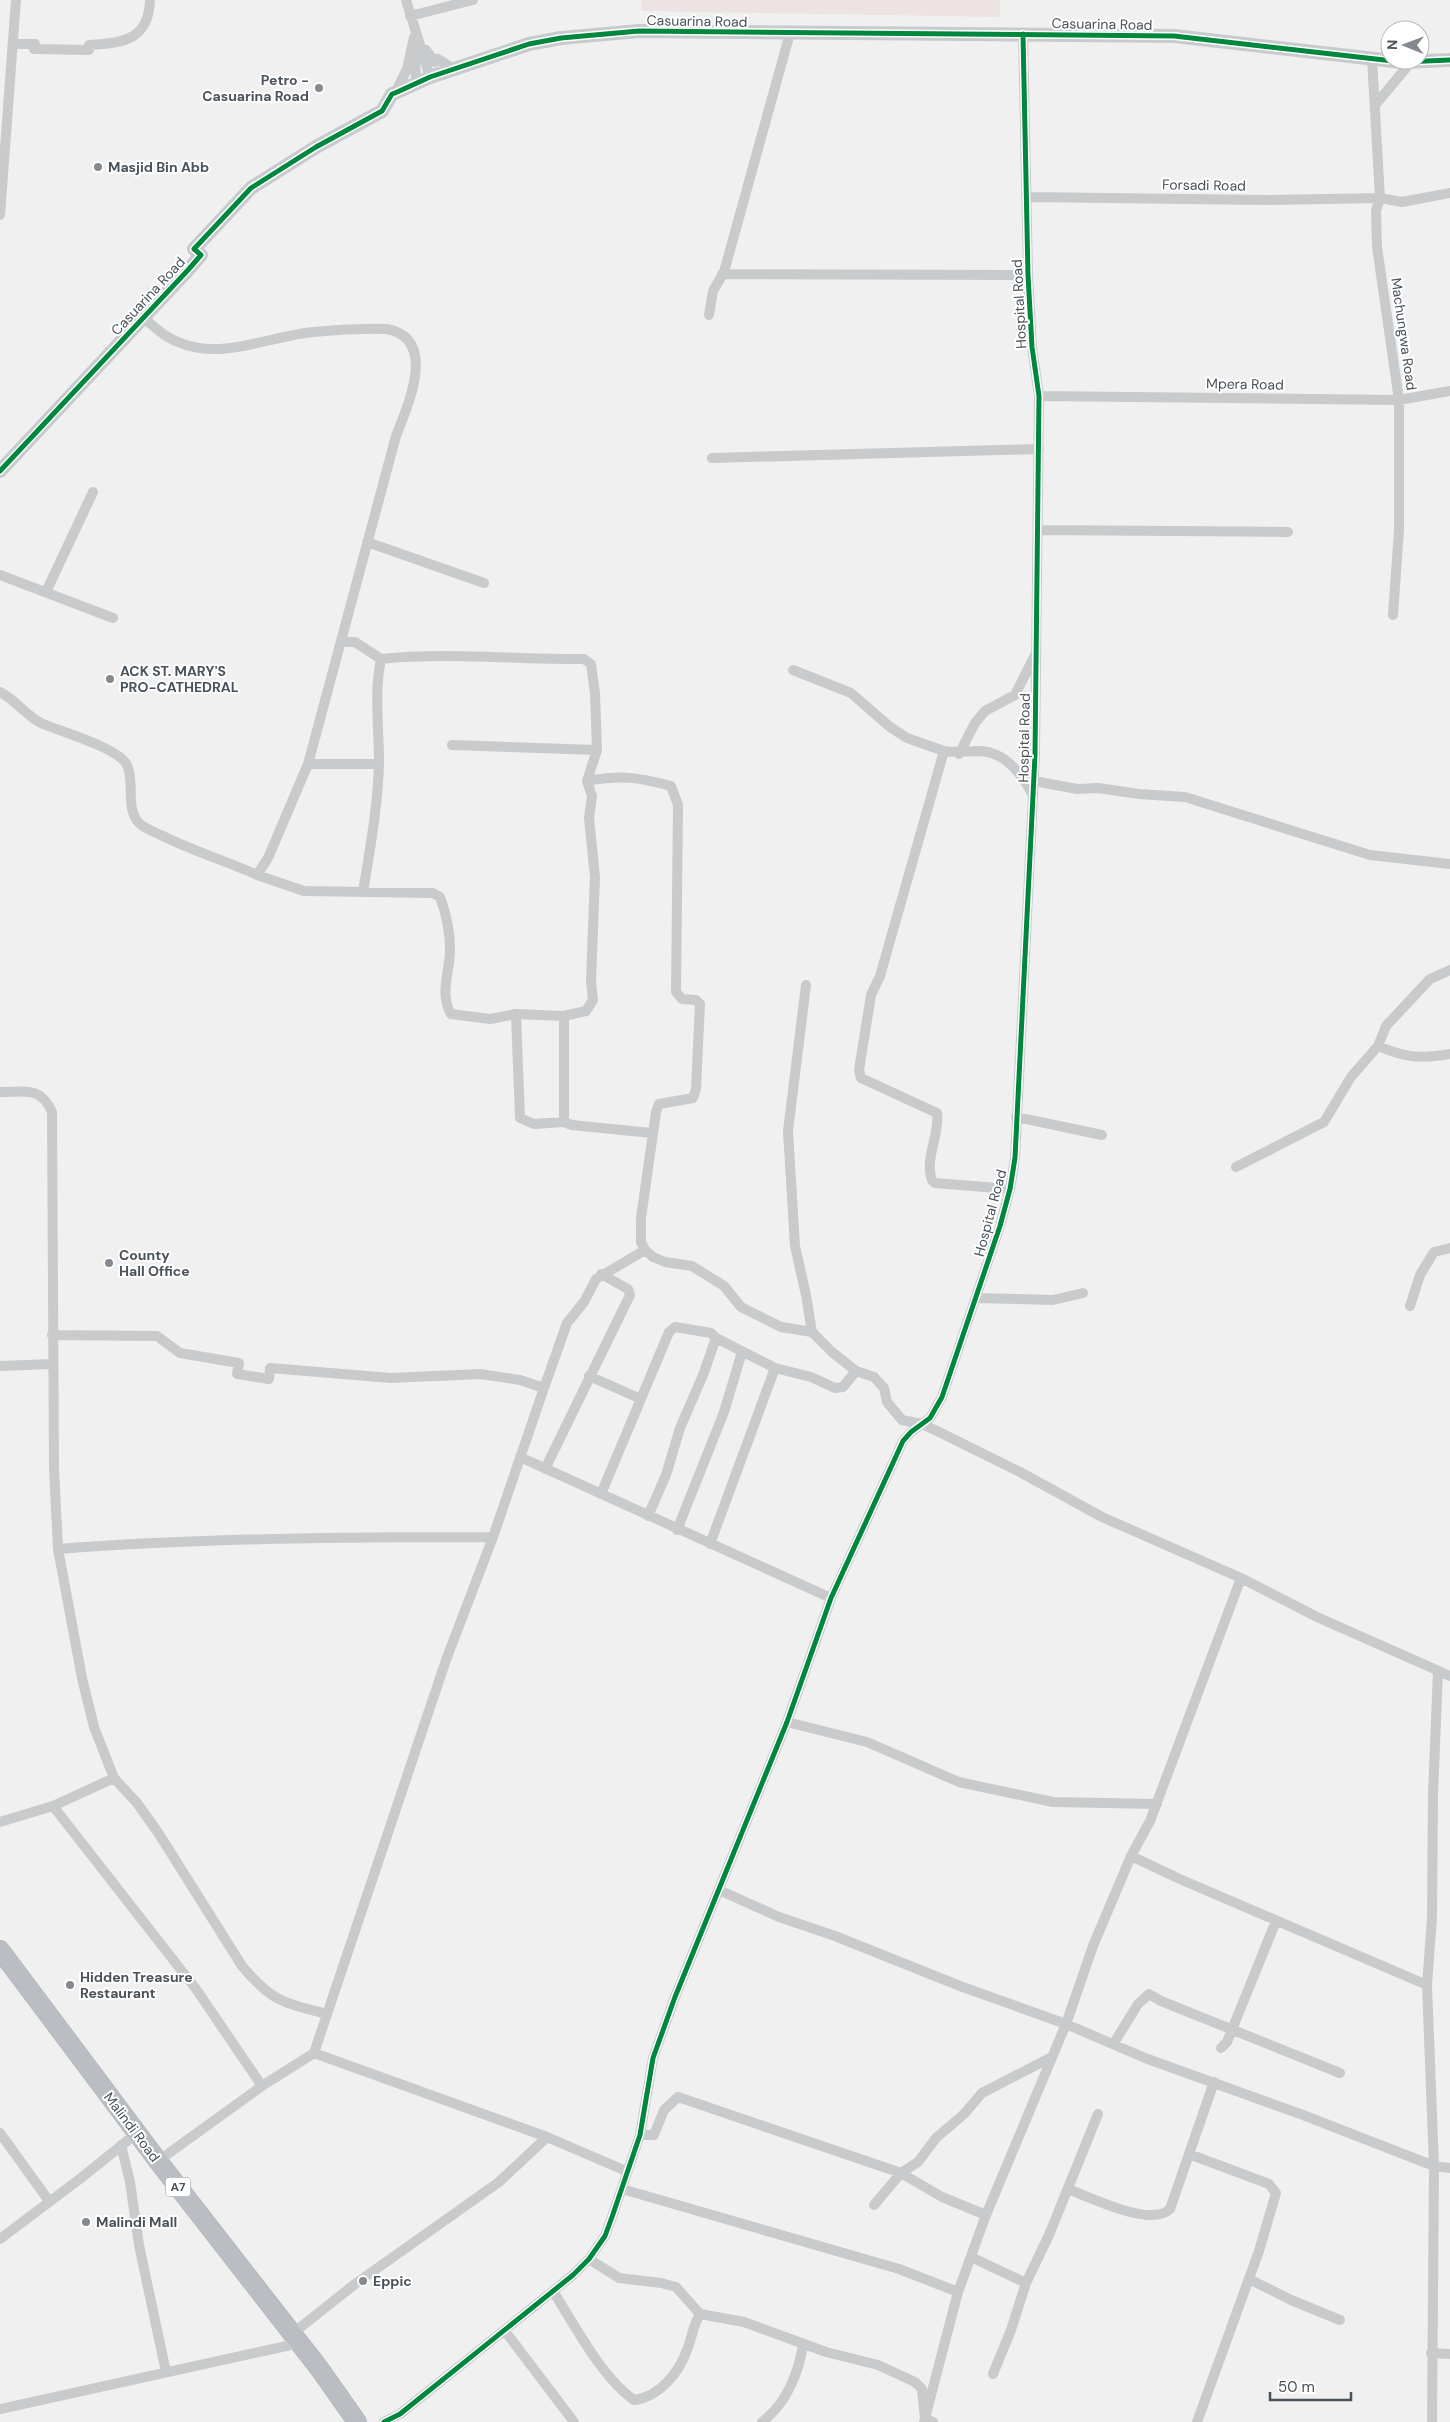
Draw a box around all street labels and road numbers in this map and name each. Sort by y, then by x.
street label: Casuarina Road [646,11,748,31]
street label: Casuarina Road [1051,14,1153,34]
street label: Forsadi Road [1162,175,1246,195]
street label: Casuarina Road [107,253,189,339]
street label: Hospital Road [1008,259,1030,349]
street label: Machungwa Road [1387,276,1421,392]
street label: Mpera Road [1206,374,1284,394]
street label: Hospital Road [1014,693,1034,783]
street label: Hospital Road [970,1167,1010,1259]
street label: Malindi Road [100,2089,164,2165]
road number: A7 [166,2178,190,2196]

